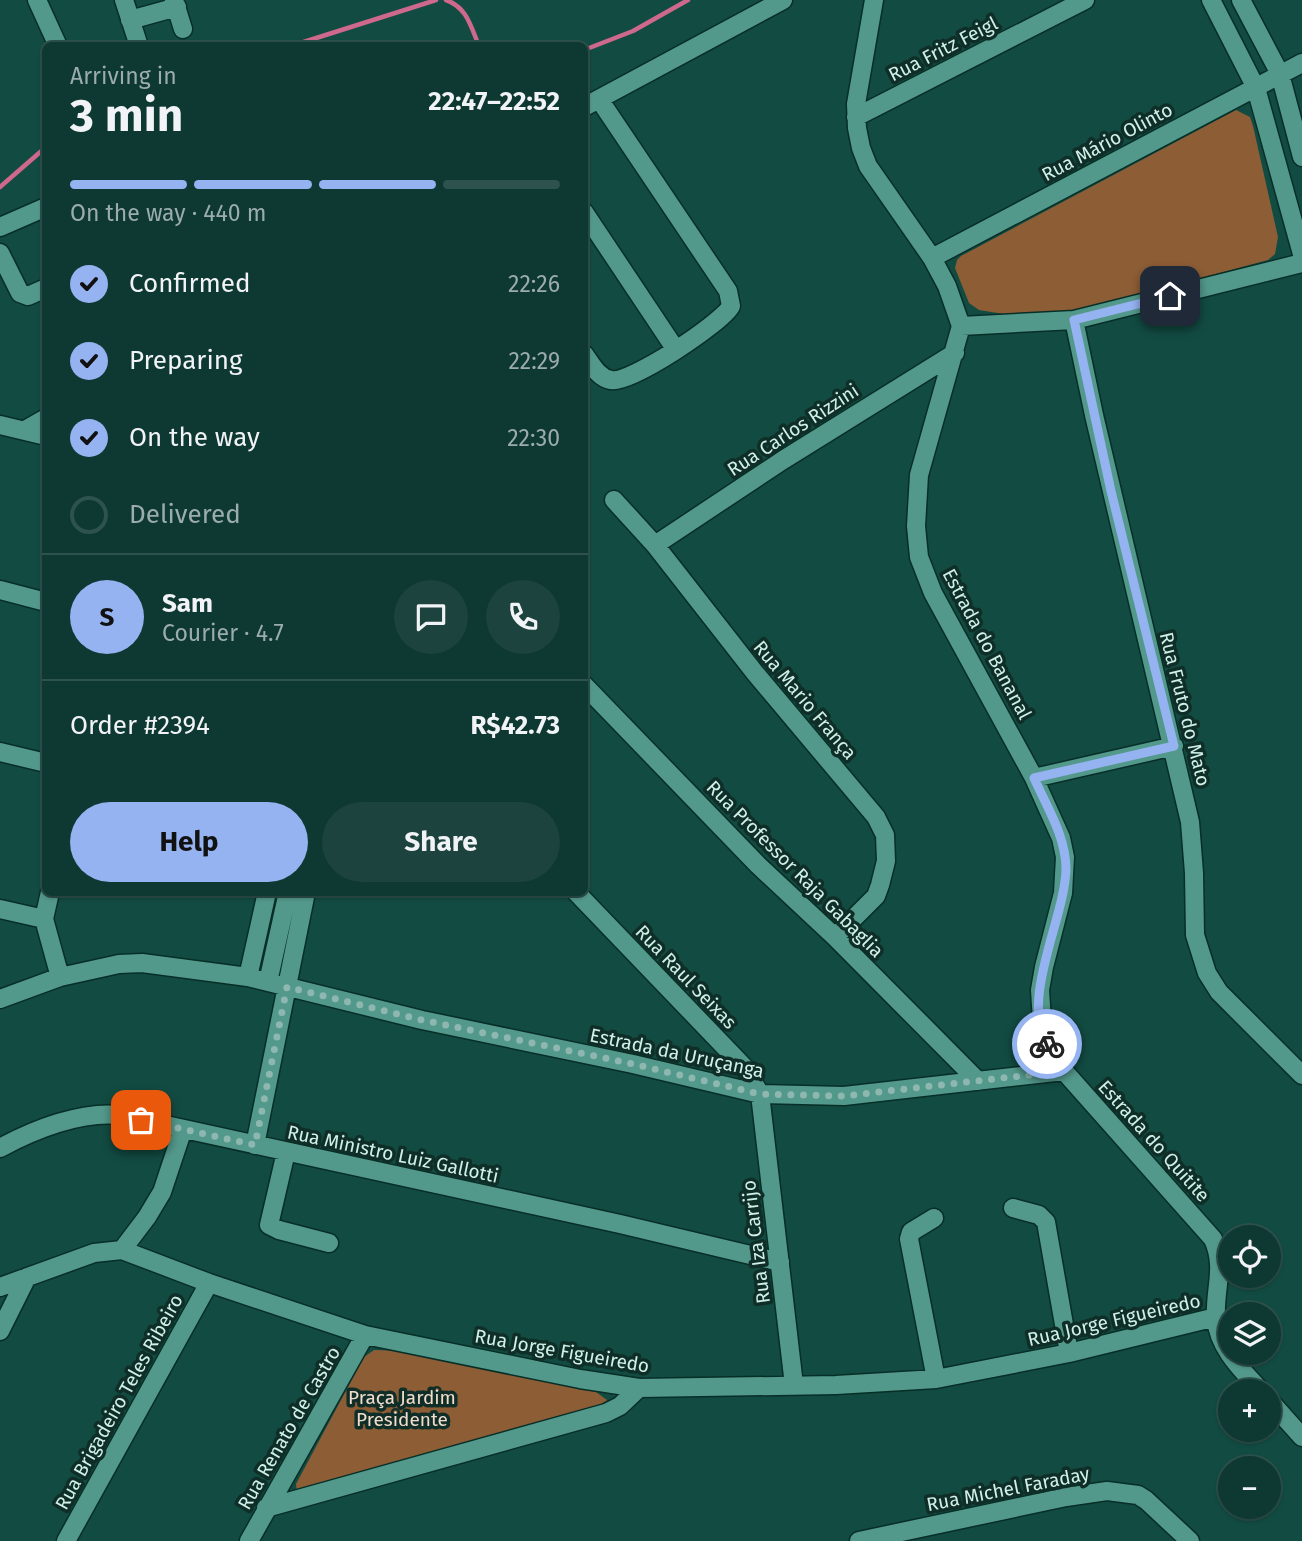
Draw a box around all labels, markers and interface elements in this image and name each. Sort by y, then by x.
street label: Rua Fritz Feigl [885,11,1002,86]
text: Arriving in [70,62,177,90]
text: 22:47–22:52 [428,86,560,117]
text: 3 min [70,88,183,143]
street label: Rua Mário Olinto [1038,98,1176,186]
text: On the way · 440 m [70,199,266,227]
icon: check [70,265,108,303]
pin [1140,266,1200,326]
text: Confirmed [129,268,250,299]
text: 22:26 [508,270,560,298]
icon: home [1151,277,1189,315]
icon: check [70,342,108,380]
text: Preparing [129,345,242,376]
text: 22:29 [508,347,560,375]
street label: Rua Carlos Rizzini [723,379,863,481]
icon: check [70,419,108,457]
text: On the way [129,422,260,453]
text: 22:30 [507,424,560,452]
text: Delivered [129,499,241,530]
street label: Estrada do Bananal [938,565,1037,724]
button: chat [394,580,468,654]
button: phone [486,580,560,654]
text: Sam [162,588,213,619]
text: S [100,602,114,633]
text: Courier · 4.7 [162,619,284,647]
street label: Rua Fruto do Mato [1155,630,1215,788]
street label: Rua Mario França [749,636,861,764]
text: Order #2394 [70,710,210,741]
text: R$42.73 [471,710,560,741]
street label: Rua Professor Raja Gabaglia [702,776,888,962]
button: Help [70,802,308,882]
button: Share [322,802,560,882]
street label: Rua Raul Seixas [631,920,741,1034]
courier [1012,1009,1082,1079]
street label: Estrada da Uruçanga [588,1023,766,1083]
icon: bike [1028,1025,1066,1063]
street label: Estrada do Quitite [1093,1075,1215,1207]
pin [111,1090,171,1150]
icon: bag [122,1101,160,1139]
street label: Rua Ministro Luiz Gallotti [285,1120,501,1188]
street label: Rua Iza Carrijo [737,1179,775,1305]
map controls [1218,1225,1281,1519]
button: locate [1218,1225,1281,1288]
street label: Rua Jorge Figueiredo [1025,1289,1203,1351]
street label: Rua Brigadeiro Teles Ribeiro [50,1290,188,1514]
button: layers [1218,1302,1281,1365]
street label: Rua Jorge Figueiredo [473,1324,651,1378]
street label: Rua Renato de Castro [233,1342,345,1514]
button: + [1218,1379,1281,1442]
park label: Praça Jardim Presidente [348,1386,456,1431]
button: − [1218,1456,1281,1519]
street label: Rua Michel Faraday [925,1462,1092,1516]

